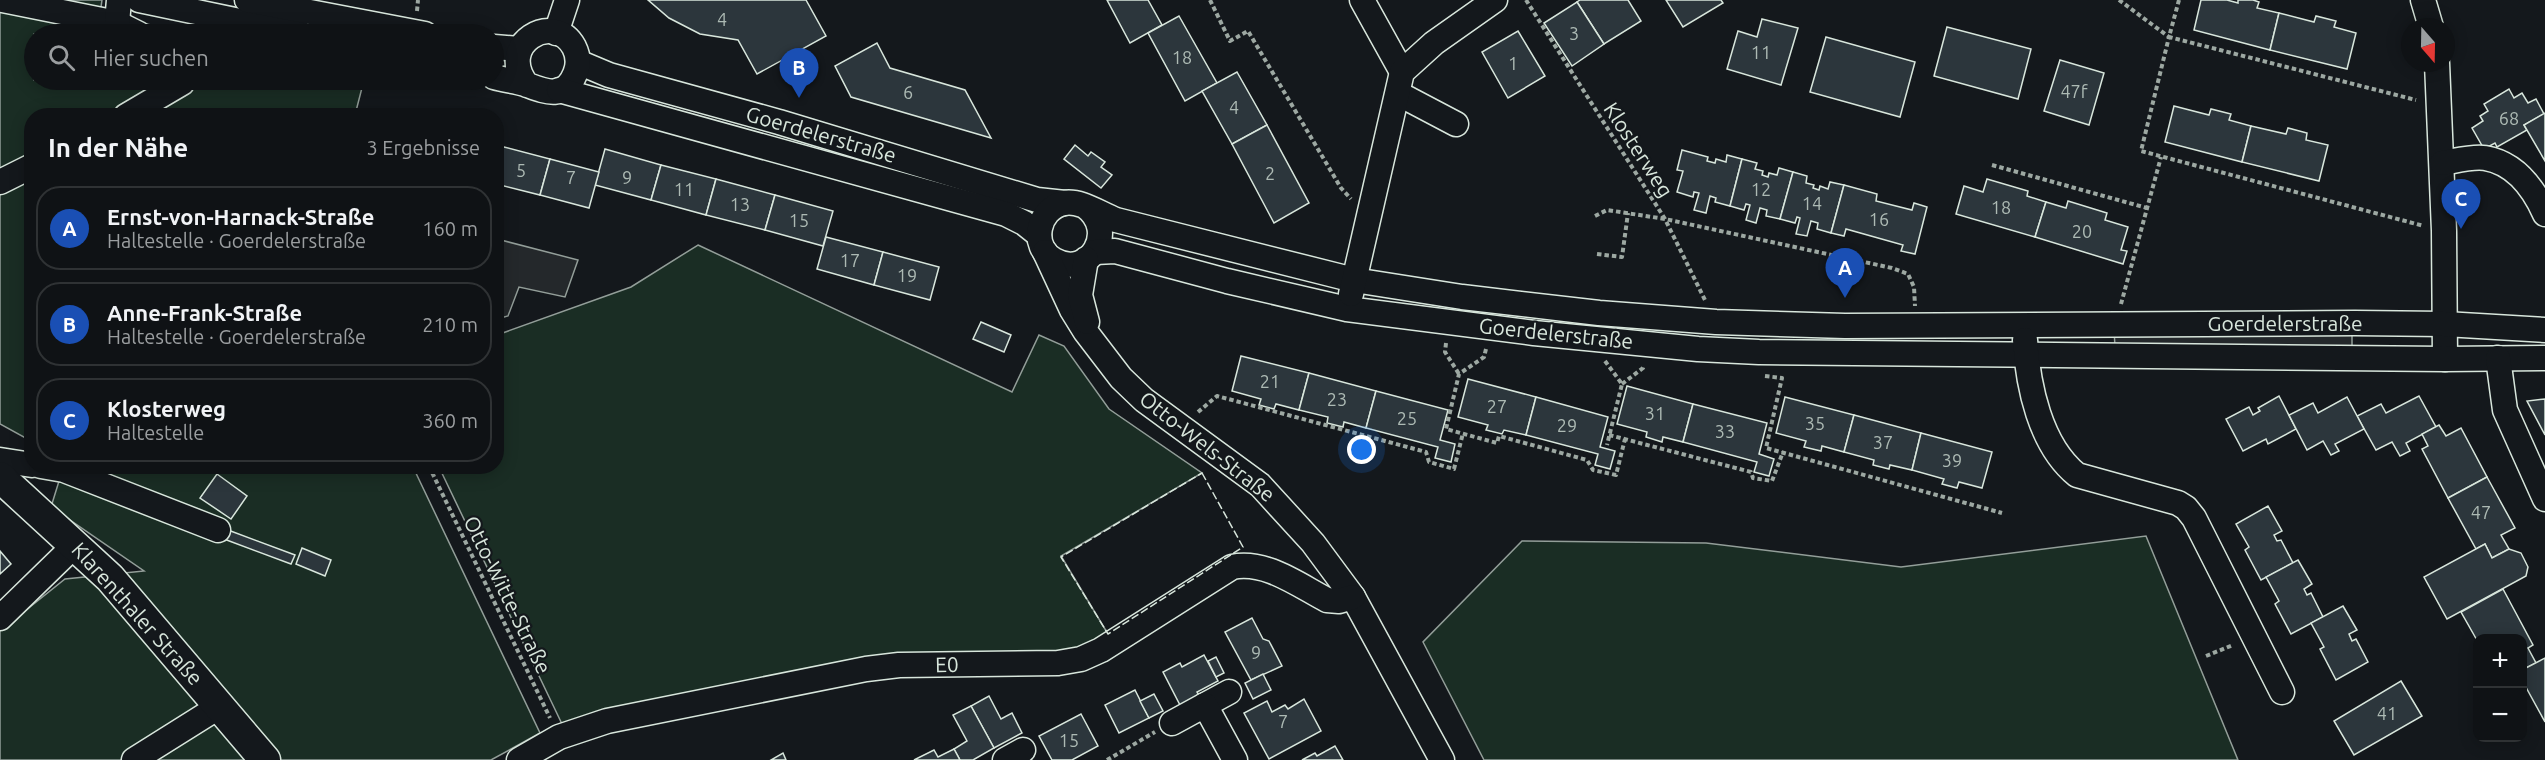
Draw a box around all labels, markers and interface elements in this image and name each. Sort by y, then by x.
house number: 4 [717,9,727,29]
north arrow [2401,18,2455,72]
house number: 3 [1569,23,1579,43]
search box [24,24,504,90]
icon: search [45,41,78,74]
house number: 11 [1751,42,1771,62]
text: Hier suchen [93,45,209,70]
house number: 18 [1172,47,1192,67]
pin: B [780,48,818,98]
house number: 1 [1508,53,1518,73]
house number: 47f [2060,81,2088,101]
house number: 6 [903,82,913,102]
house number: 4 [1229,97,1239,117]
street label: Klosterweg [1599,98,1678,201]
street label: Goerdelerstraße [743,101,899,167]
house number: 68 [2499,108,2519,128]
text: In der Nähe [48,133,188,162]
text: 3 Ergebnisse [366,136,480,159]
house number: 5 [516,160,526,180]
house number: 2 [1265,163,1275,183]
house number: 7 [566,167,576,187]
house number: 9 [622,167,632,187]
house number: 11 [674,179,694,199]
house number: 12 [1751,179,1771,199]
pin: C [2442,180,2480,229]
house number: 14 [1802,193,1822,213]
house number: 13 [730,194,750,214]
house number: 18 [1991,197,2011,217]
text: Ernst-von-Harnack-Straße [107,204,375,229]
house number: 16 [1869,209,1889,229]
house number: 15 [789,210,809,230]
text: A [62,217,77,240]
text: 160 m [422,217,478,240]
house number: 20 [2072,221,2092,241]
text: Haltestelle · Goerdelerstraße [107,229,366,252]
pin: A [1826,248,1864,298]
house number: 17 [840,250,860,270]
house number: 19 [897,265,917,285]
text: Anne-Frank-Straße [107,300,302,325]
street label: Goerdelerstraße [2207,311,2363,335]
text: B [63,313,76,336]
text: 210 m [422,313,478,336]
street label: Goerdelerstraße [1478,313,1634,353]
text: Haltestelle · Goerdelerstraße [107,325,366,348]
house number: 21 [1260,371,1280,391]
street label: Otto-Wels-Straße [1135,386,1280,506]
house number: 23 [1327,389,1347,409]
text: Klosterweg [107,396,226,421]
house number: 27 [1487,396,1507,416]
house number: 31 [1645,403,1665,423]
house number: 25 [1397,408,1417,428]
text: C [63,409,76,432]
text: 360 m [422,409,478,432]
house number: 35 [1805,413,1825,433]
house number: 29 [1557,415,1577,435]
text: Haltestelle [107,421,204,444]
house number: 33 [1715,421,1735,441]
house number: 37 [1873,432,1893,452]
your location [1347,435,1376,464]
house number: 39 [1942,450,1962,470]
house number: 47 [2471,502,2491,522]
street label: Otto-Witte-Straße [459,512,556,677]
street label: Klarenthaler Straße [67,537,208,690]
map controls [2473,634,2527,742]
button: + [2473,634,2527,688]
house number: 9 [1251,642,1261,662]
street label: E0 [935,652,959,676]
button: − [2473,688,2527,742]
house number: 41 [2377,703,2397,723]
house number: 7 [1278,711,1288,731]
house number: 15 [1059,730,1079,750]

